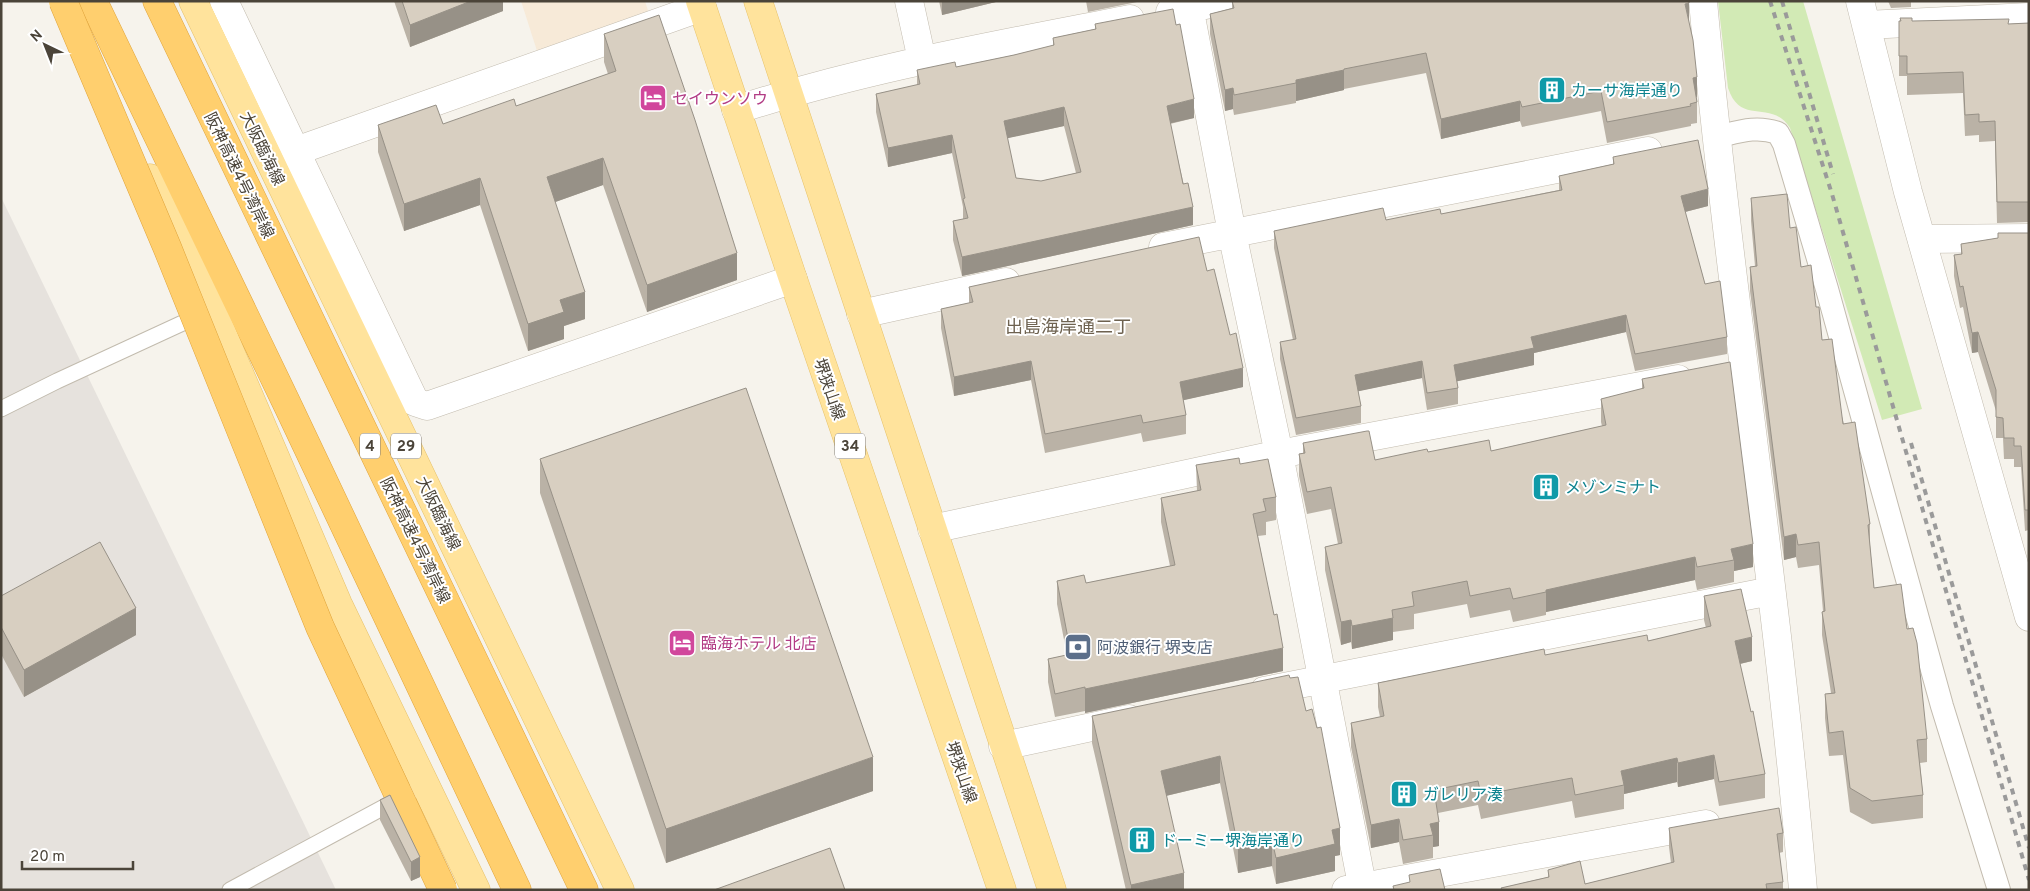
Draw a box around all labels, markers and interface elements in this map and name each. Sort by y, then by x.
north arrow [20,20,70,70]
text: N [28,27,47,46]
building icon: カーサ海岸通り [1537,75,1567,105]
place label: カーサ海岸通り [1571,82,1683,102]
hotel icon: セイウンソウ [638,83,668,113]
place label: セイウンソウ [672,90,768,110]
street label: 大阪臨海線 [235,109,288,189]
street label: 阪神高速4号湾岸線 [199,110,277,242]
district label: 出島海岸通二丁 [1005,317,1131,340]
street label: 堺狭山線 [808,356,848,423]
road number: 4 [360,434,380,458]
road number: 29 [391,434,421,458]
road number: 34 [835,434,865,458]
building icon: メゾンミナト [1531,472,1561,502]
street label: 大阪臨海線 [411,474,464,554]
street label: 阪神高速4号湾岸線 [375,475,453,607]
place label: メゾンミナト [1565,479,1661,499]
hotel icon: 臨海ホテル 北店 [667,628,697,658]
bank icon: 阿波銀行 堺支店 [1063,632,1093,662]
place label: 臨海ホテル 北店 [701,635,817,655]
place label: 阿波銀行 堺支店 [1097,639,1213,659]
street label: 堺狭山線 [940,739,980,806]
building icon: ガレリア湊 [1389,779,1419,809]
place label: ガレリア湊 [1423,786,1503,806]
building icon: ドーミー堺海岸通り [1127,825,1157,855]
place label: ドーミー堺海岸通り [1161,832,1305,852]
scale bar [22,838,134,870]
text: 20 m [30,848,65,867]

